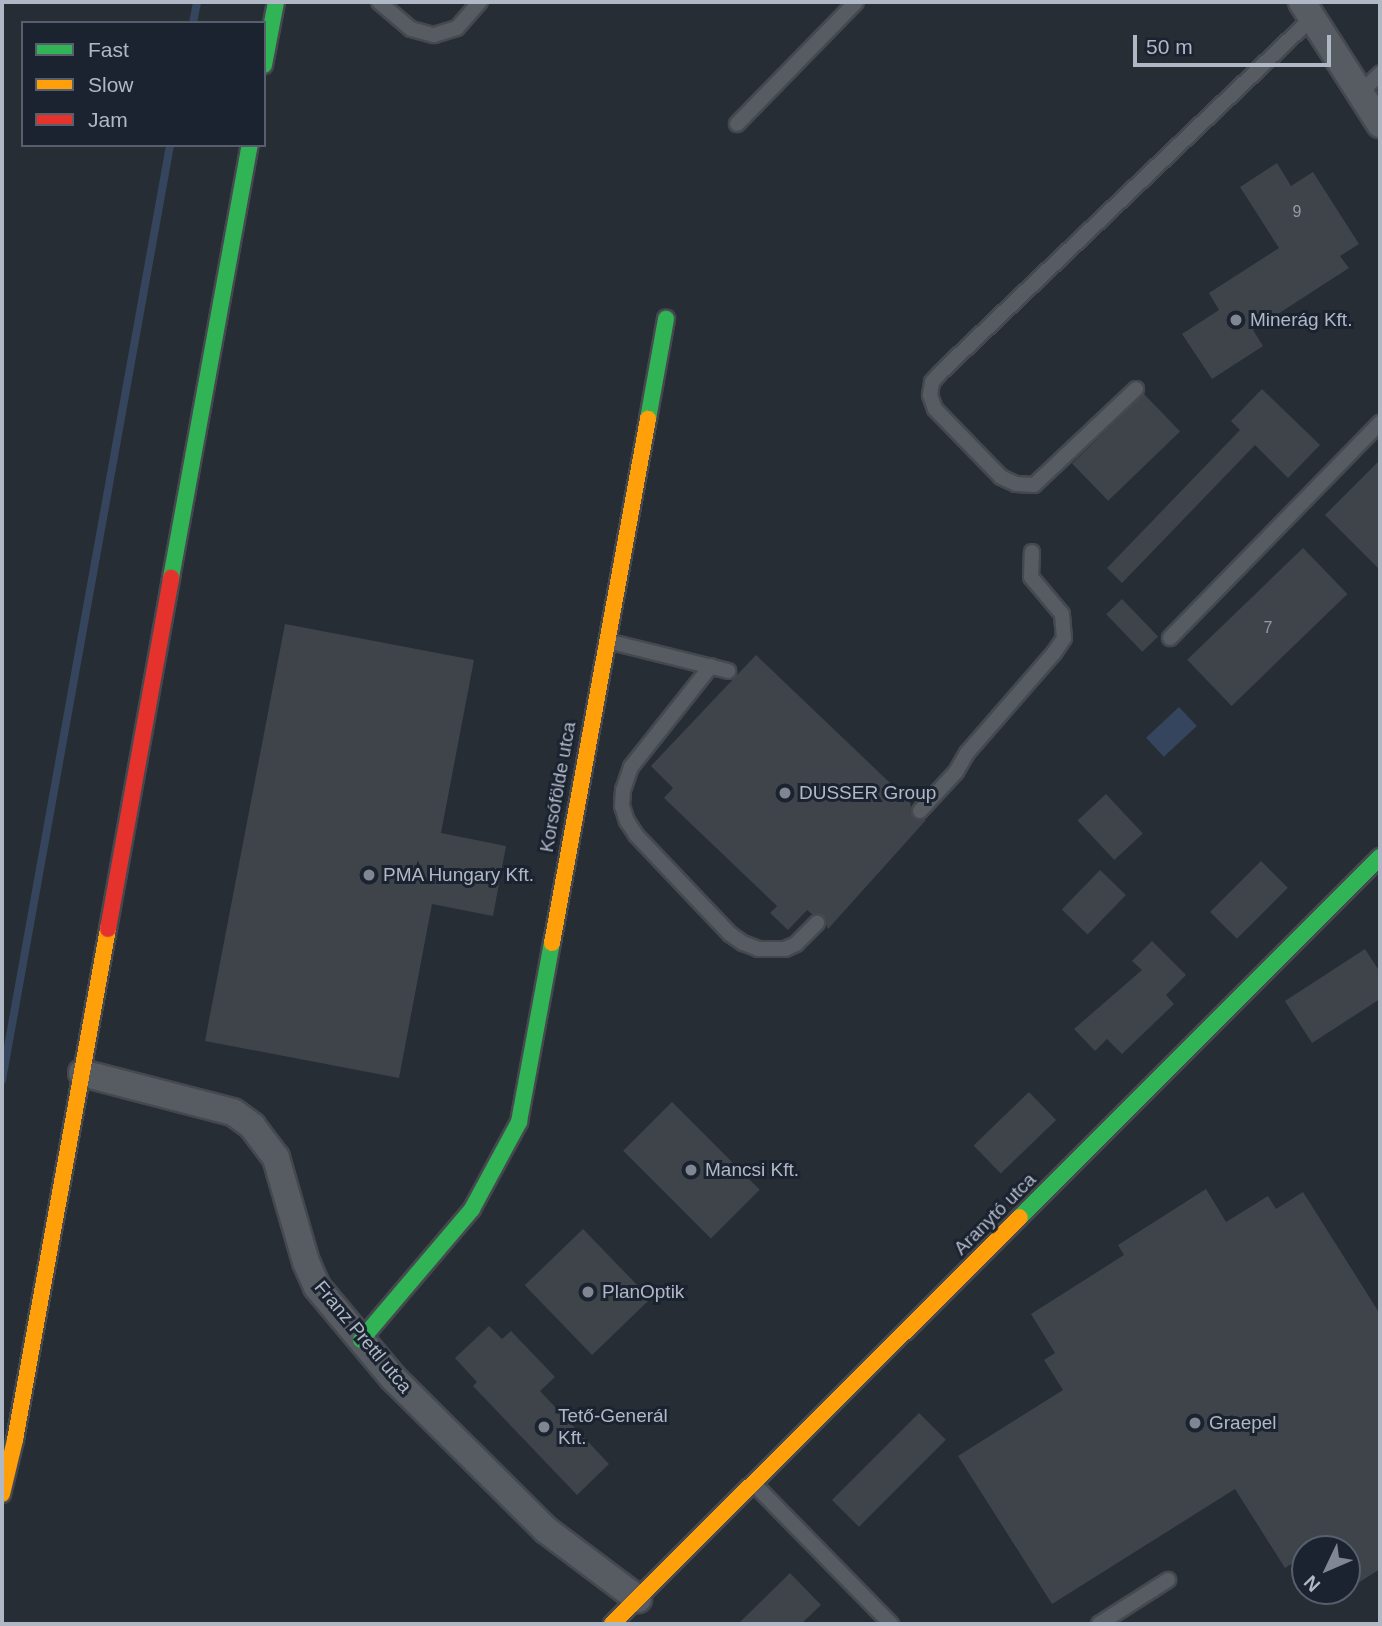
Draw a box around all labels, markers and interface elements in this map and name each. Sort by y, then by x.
legend [21,21,266,147]
scale bar [1137,21,1335,65]
text: 50 m [1146,35,1193,58]
text: Fast [88,38,129,61]
text: Slow [88,73,134,96]
text: Jam [88,108,128,131]
house number: 9 [1293,202,1301,222]
place label: Minerág Kft. [1250,309,1352,331]
marker: Minerág Kft. [1228,312,1244,328]
house number: 7 [1264,618,1272,638]
street label: Korsófölde utca [535,720,581,854]
place label: DUSSER Group [799,782,936,804]
marker: DUSSER Group [777,785,793,801]
place label: PMA Hungary Kft. [383,864,535,886]
marker: PMA Hungary Kft. [361,867,377,883]
place label: Mancsi Kft. [705,1159,799,1181]
marker: Mancsi Kft. [683,1162,699,1178]
street label: Aranytó utca [949,1168,1041,1260]
street label: Franz Prettl utca [309,1276,417,1398]
place label: PlanOptik [602,1281,684,1303]
marker: PlanOptik [580,1284,596,1300]
place label: Tető-Generál Kft. [558,1405,668,1449]
place label: Graepel [1209,1412,1277,1434]
marker: Graepel [1187,1415,1203,1431]
marker: Tető-Generál Kft. [536,1419,552,1435]
north arrow [1291,1535,1361,1605]
text: N [1300,1571,1324,1596]

